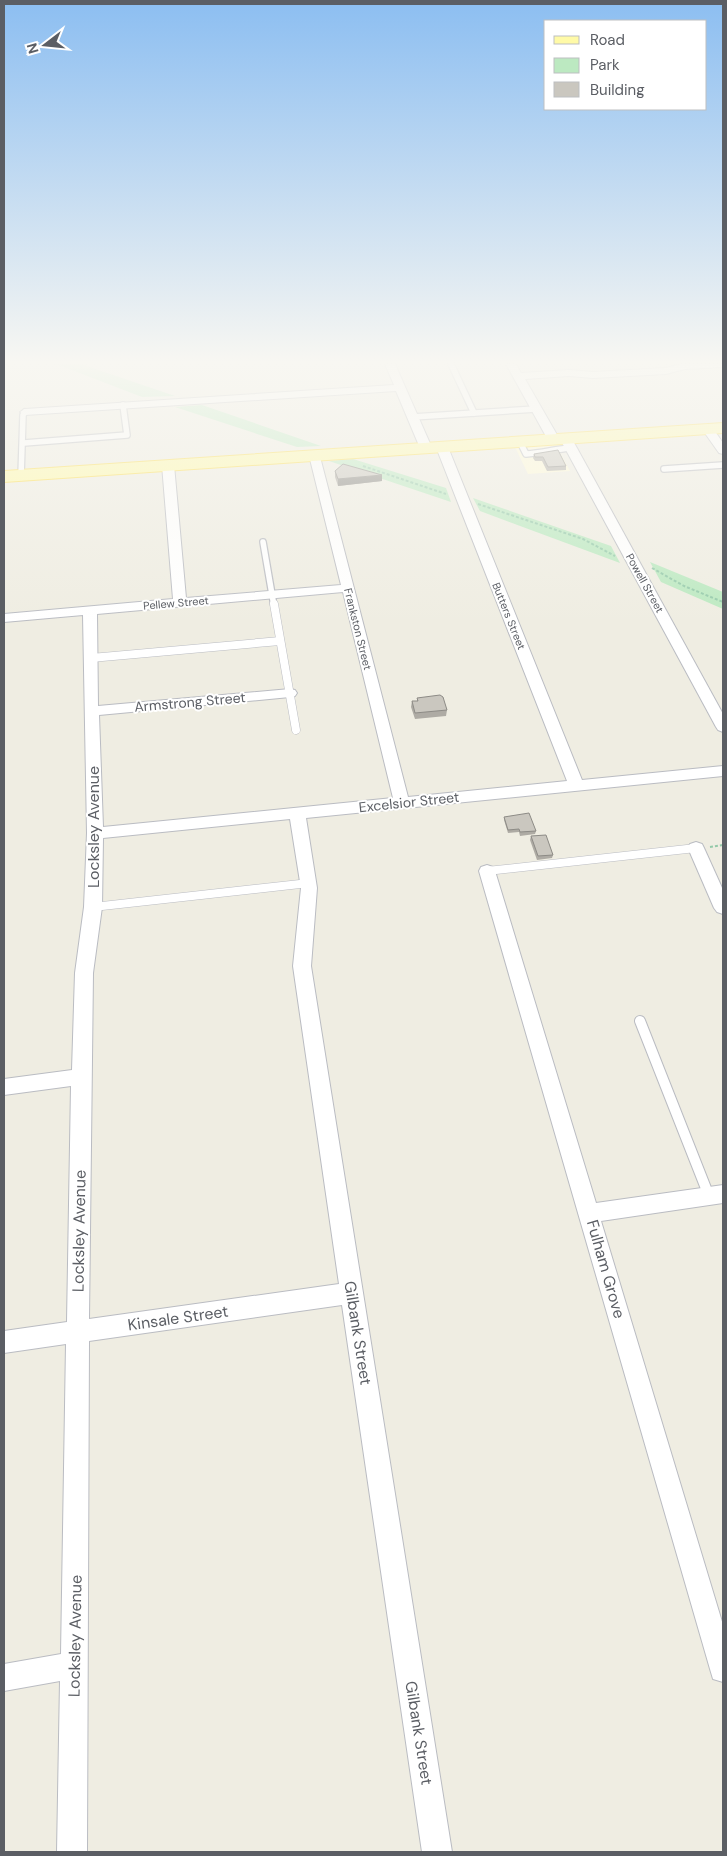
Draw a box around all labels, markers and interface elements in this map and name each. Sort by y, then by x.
north arrow [20,20,70,70]
legend [544,20,707,110]
text: Road [590,30,625,50]
text: N [22,41,43,56]
text: Park [590,55,620,75]
text: Building [590,80,645,100]
street label: Powell Street [623,551,667,615]
street label: Butters Street [489,580,529,652]
street label: Frankston Street [341,587,375,671]
street label: Pellew Street [143,593,209,613]
street label: Armstrong Street [134,688,246,716]
street label: Locksley Avenue [83,766,104,888]
street label: Excelsior Street [358,788,460,816]
street label: Locksley Avenue [67,1170,91,1292]
street label: Fulham Grove [582,1217,630,1321]
street label: Gilbank Street [339,1279,377,1387]
street label: Kinsale Street [126,1301,230,1335]
street label: Locksley Avenue [63,1575,87,1697]
street label: Gilbank Street [400,1679,438,1787]

